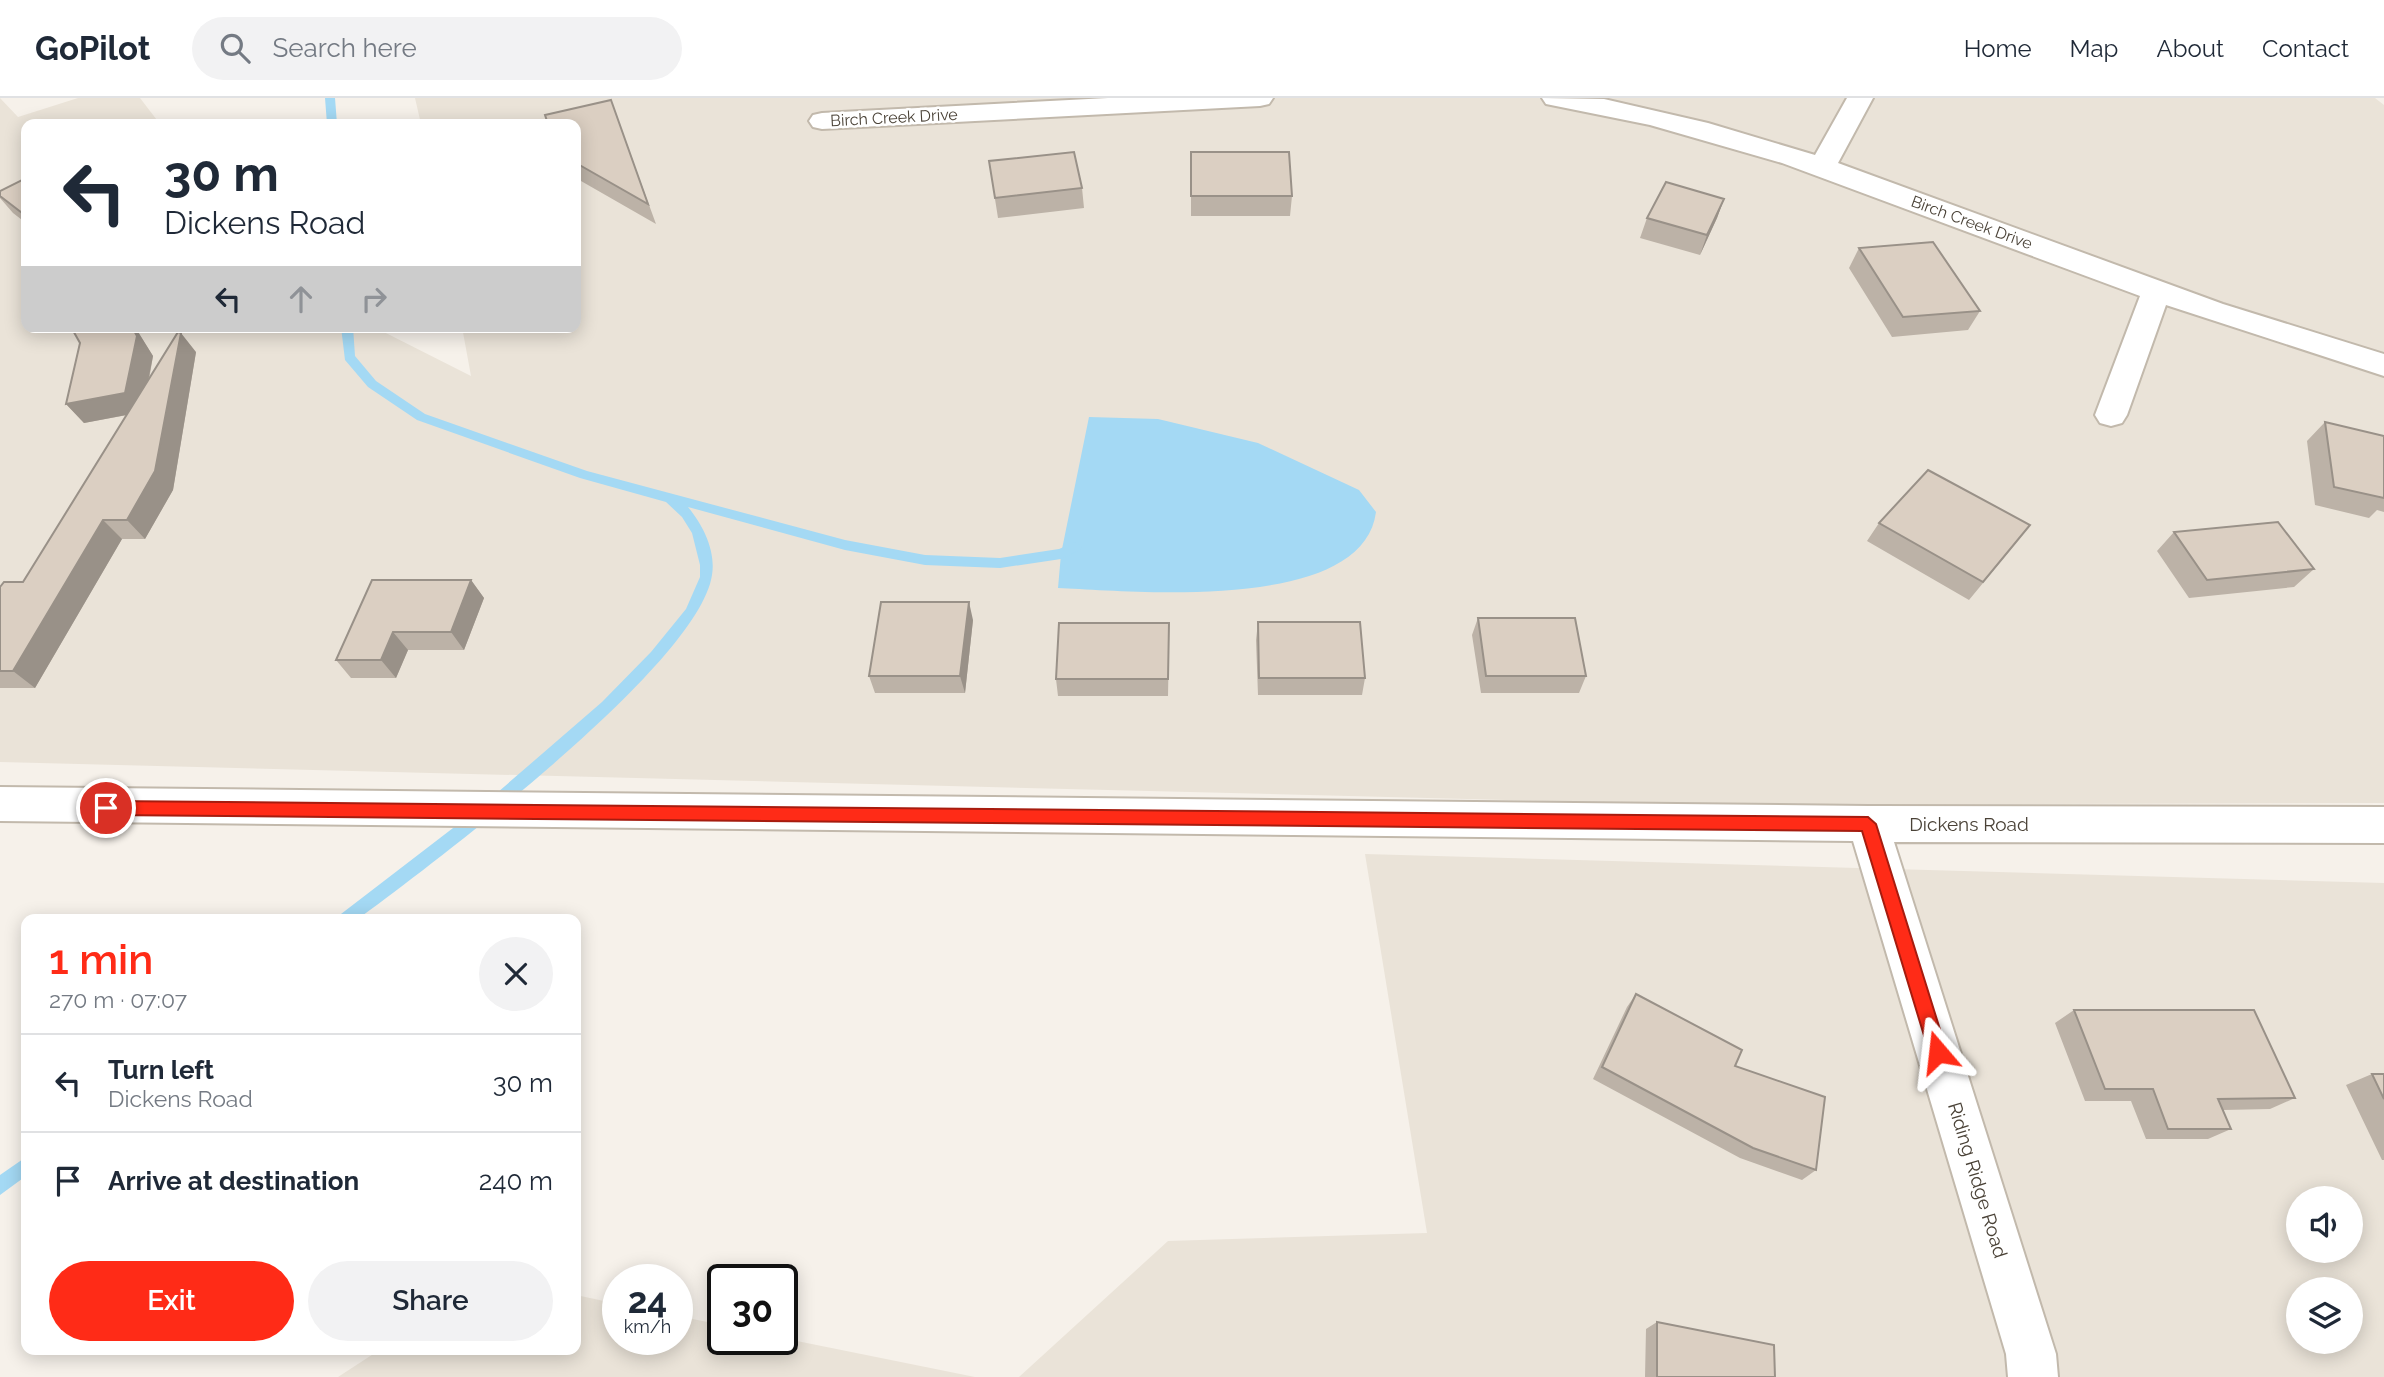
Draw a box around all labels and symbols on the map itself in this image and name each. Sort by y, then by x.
street label: Birch Creek Drive [830,105,958,130]
street label: Birch Creek Drive [1909,192,2035,253]
pin [76,778,136,838]
street label: Dickens Road [1909,813,2029,835]
position arrow [1901,1015,1975,1089]
street label: Riding Ridge Road [1944,1099,2012,1261]
speed limit sign: 30 [707,1264,798,1355]

